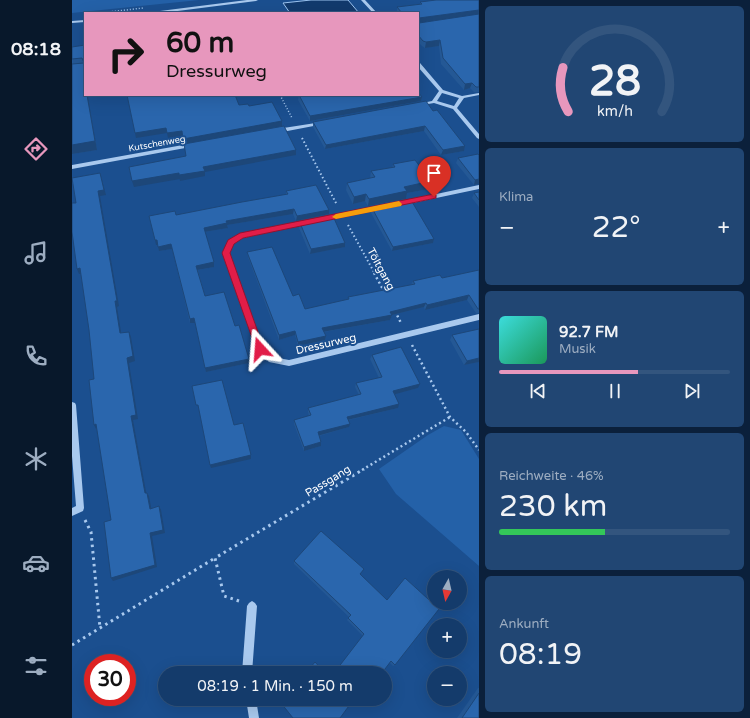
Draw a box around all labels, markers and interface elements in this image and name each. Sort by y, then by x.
text: 60 m [166,26,234,60]
icon: right [100,28,152,80]
text: 08:18 [11,38,61,60]
text: 28 [588,57,641,107]
text: Dressurweg [166,60,267,82]
text: km/h [597,103,632,120]
street label: Kutschenweg [128,134,186,154]
icon: directions [22,135,50,163]
pin [417,156,451,197]
icon: arrive [423,162,445,184]
text: Klima [499,189,533,205]
text: 22° [592,209,641,246]
text: − [499,215,515,241]
text: + [718,215,730,241]
icon: music [22,239,50,267]
street label: Töltgang [364,246,398,293]
text: 92.7 FM [559,323,619,341]
position arrow [239,328,281,370]
street label: Dressurweg [294,331,358,357]
text: Musik [559,341,596,357]
icon: phone [22,342,50,370]
icon: previous [527,380,549,402]
icon: pause [604,380,626,402]
icon: next [681,380,703,402]
icon: climate [22,445,50,473]
street label: Passgang [303,462,353,500]
text: Reichweite · 46% [499,468,604,484]
text: 230 km [499,488,607,525]
icon: car [22,549,50,577]
north arrow [427,570,467,610]
map controls [427,570,467,706]
text: Ankunft [499,616,549,632]
button: + [427,618,467,658]
text: 08:19 [499,636,582,673]
icon: filters [22,652,50,680]
speed limit sign: 30 [84,654,136,706]
button: − [427,666,467,706]
text: 08:19 · 1 Min. · 150 m [197,677,353,695]

